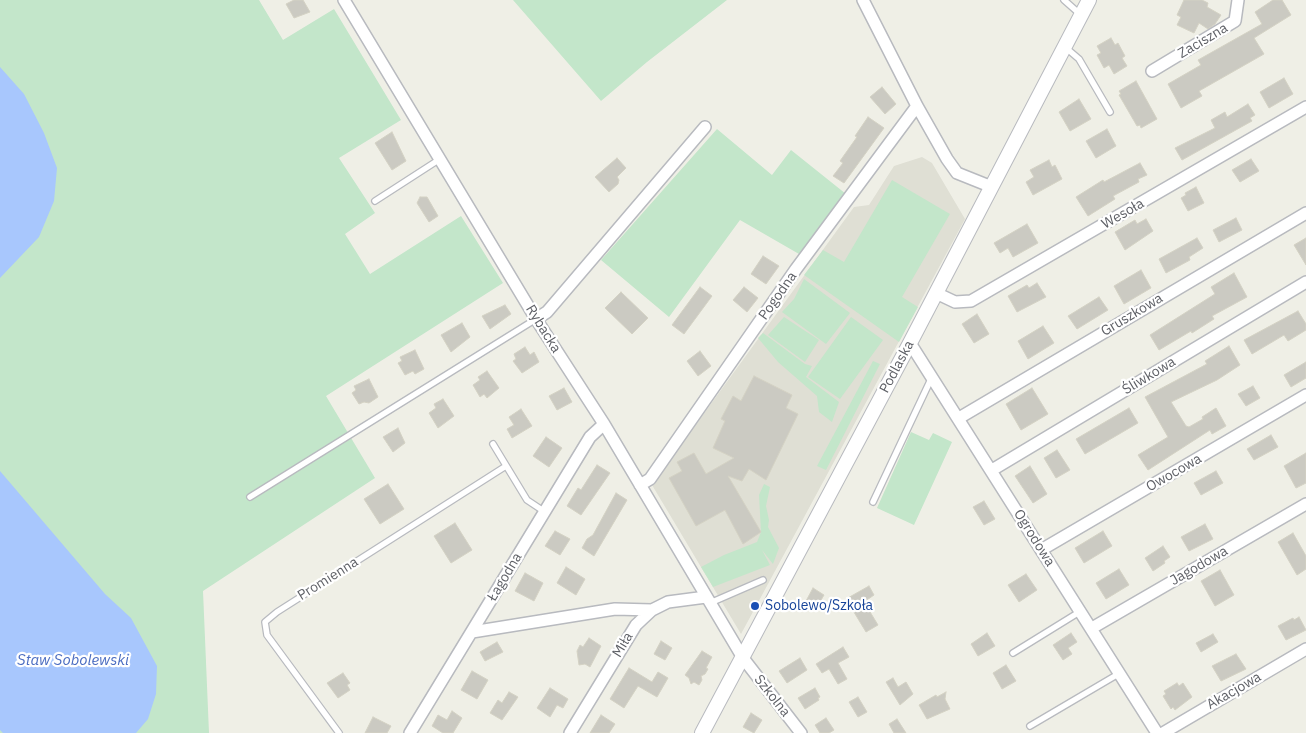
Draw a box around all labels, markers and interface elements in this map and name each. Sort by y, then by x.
street label: Zaciszna [1175,20,1231,62]
street label: Wesoła [1099,195,1147,233]
street label: Pogodna [755,269,801,323]
street label: Gruszkowa [1098,290,1166,340]
street label: Rybacka [522,302,564,356]
street label: Podlaska [876,338,918,396]
street label: Śliwkowa [1119,354,1179,398]
street label: Owocowa [1143,450,1205,496]
street label: Ogrodowa [1010,506,1058,570]
street label: Jagodowa [1167,543,1231,589]
street label: Łagodna [484,550,526,604]
street label: Promienna [295,554,361,604]
place label: Sobolewo/Szkoła [765,598,873,614]
marker: Sobolewo/Szkoła [749,600,761,612]
street label: Miła [609,629,637,661]
water label: Staw Sobolewski [17,652,129,670]
street label: Akacjowa [1204,669,1264,713]
street label: Szkolna [750,672,794,720]

